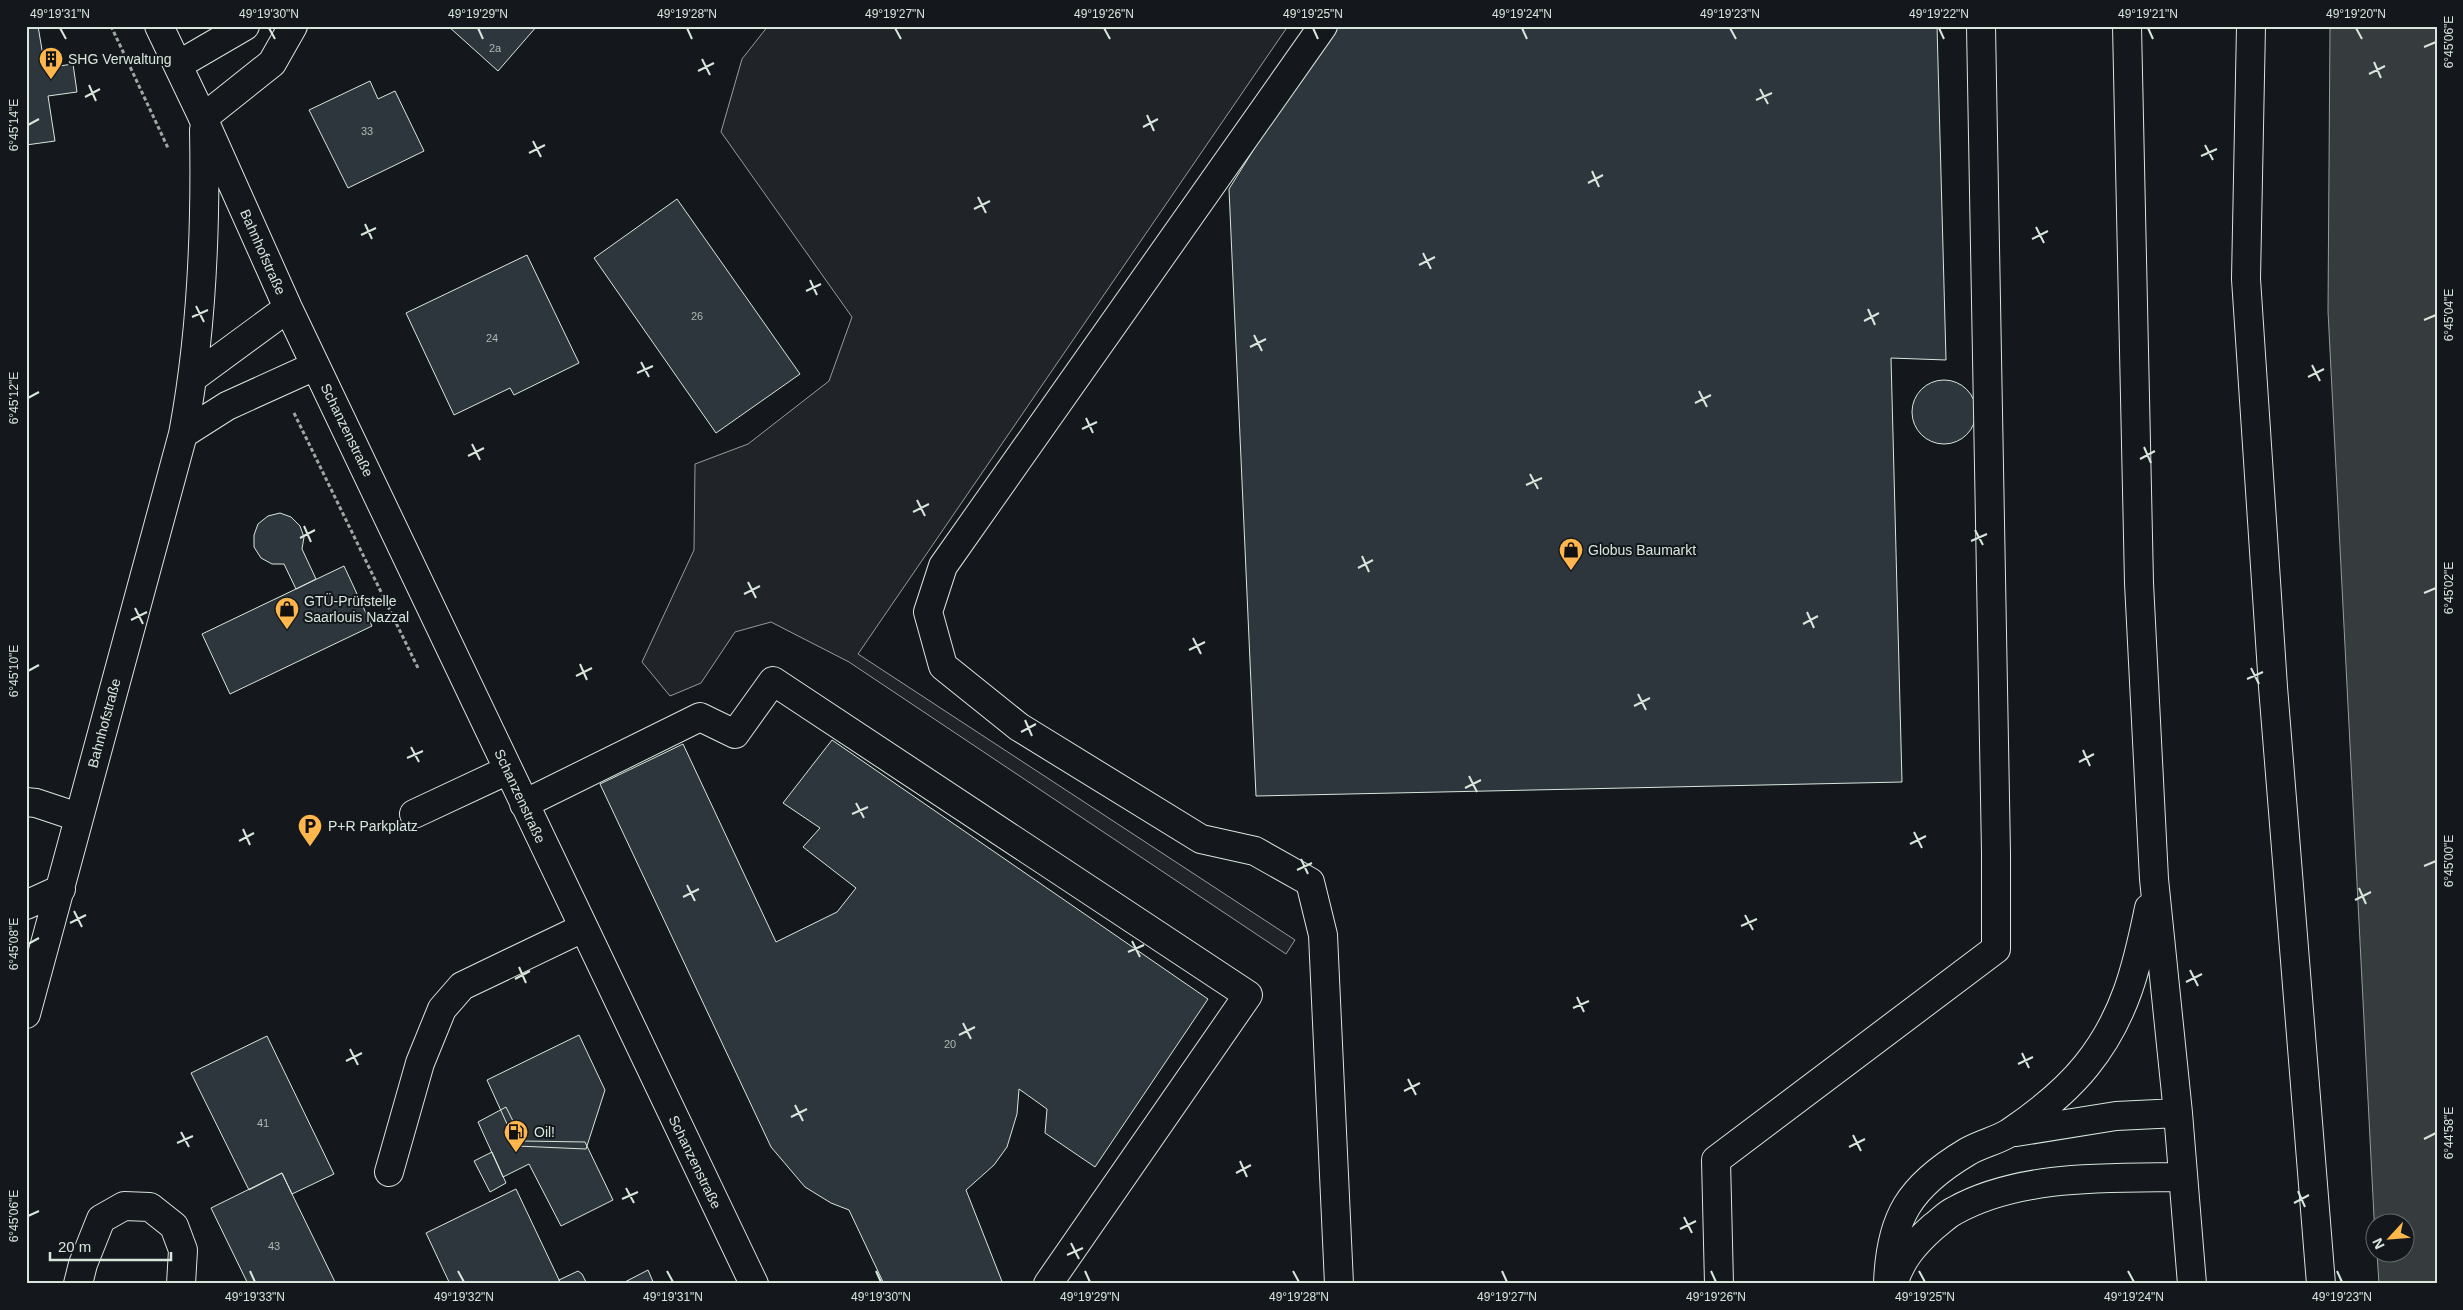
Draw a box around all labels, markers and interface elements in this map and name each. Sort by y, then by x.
text: 49°19'31"N [30,7,90,21]
text: 49°19'30"N [239,7,299,21]
text: 49°19'29"N [448,7,508,21]
text: 49°19'28"N [657,7,717,21]
text: 49°19'27"N [865,7,925,21]
text: 49°19'26"N [1074,7,1134,21]
text: 49°19'25"N [1283,7,1343,21]
text: 49°19'24"N [1492,7,1552,21]
text: 49°19'23"N [1700,7,1760,21]
text: 49°19'22"N [1909,7,1969,21]
text: 49°19'21"N [2118,7,2178,21]
text: 49°19'20"N [2326,7,2386,21]
text: 6°45'06"E [2442,16,2456,68]
house number: 2a [489,42,502,54]
building icon: SHG Verwaltung [38,46,64,80]
place label: SHG Verwaltung [68,51,172,67]
text: 6°45'14"E [7,99,21,151]
house number: 33 [361,125,373,137]
street label: Bahnhofstraße [237,207,289,297]
text: 6°45'04"E [2442,289,2456,341]
house number: 26 [691,310,703,322]
house number: 24 [486,332,498,344]
text: 6°45'12"E [7,372,21,424]
street label: Schanzenstraße [317,381,377,480]
shop icon: Globus Baumarkt [1558,537,1584,571]
place label: Globus Baumarkt [1588,542,1696,558]
text: 6°45'02"E [2442,562,2456,614]
place label: GTÜ-Prüfstelle Saarlouis Nazzal [304,592,409,625]
shop icon: GTÜ-Prüfstelle Saarlouis Nazzal [274,596,300,630]
text: 6°45'10"E [7,645,21,697]
street label: Bahnhofstraße [84,676,124,769]
street label: Schanzenstraße [491,746,549,846]
parking icon: P+R Parkplatz [297,813,323,847]
place label: P+R Parkplatz [328,818,418,834]
text: 6°45'00"E [2442,835,2456,887]
text: 6°45'08"E [7,918,21,970]
house number: 20 [944,1038,956,1050]
text: 6°44'58"E [2442,1107,2456,1159]
street label: Schanzenstraße [665,1113,725,1212]
house number: 41 [257,1117,269,1129]
fuel station icon: Oil! [503,1119,529,1153]
place label: Oil! [534,1124,555,1140]
text: 6°45'06"E [7,1190,21,1242]
north arrow [2366,1212,2416,1262]
scale bar [50,1230,171,1262]
text: N [2369,1236,2388,1252]
text: 20 m [58,1238,91,1255]
house number: 43 [268,1240,280,1252]
text: 49°19'33"N [225,1290,285,1304]
text: 49°19'32"N [434,1290,494,1304]
text: 49°19'31"N [643,1290,703,1304]
text: 49°19'30"N [851,1290,911,1304]
text: 49°19'29"N [1060,1290,1120,1304]
text: 49°19'28"N [1269,1290,1329,1304]
text: 49°19'27"N [1477,1290,1537,1304]
text: 49°19'26"N [1686,1290,1746,1304]
text: 49°19'25"N [1895,1290,1955,1304]
text: 49°19'24"N [2104,1290,2164,1304]
text: 49°19'23"N [2312,1290,2372,1304]

